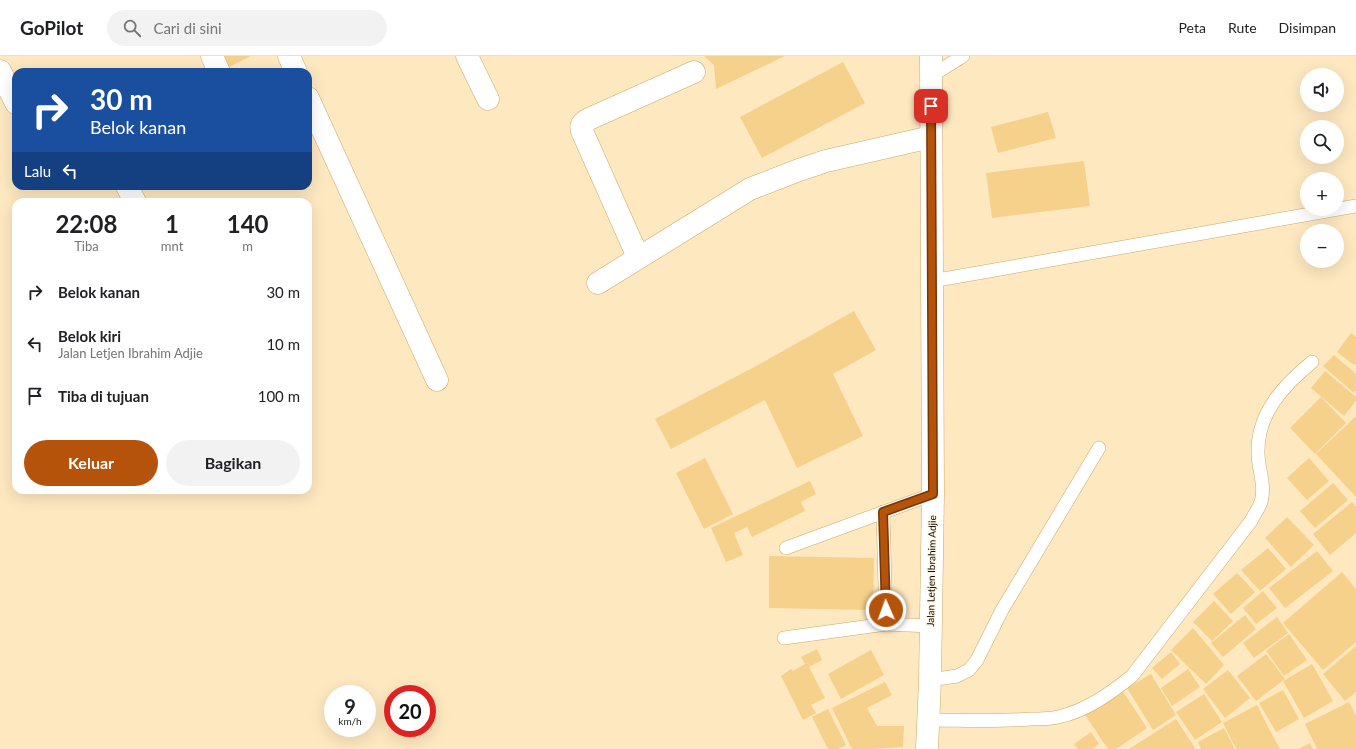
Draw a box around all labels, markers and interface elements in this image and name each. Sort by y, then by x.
search box [107,10,387,46]
text: GoPilot [20,16,83,39]
icon: search [121,17,143,39]
text: Cari di sini [153,19,222,37]
text: Peta [1179,19,1206,36]
text: Rute [1228,19,1257,36]
text: Disimpan [1279,19,1336,36]
map controls [1300,68,1344,268]
button: sound [1300,68,1344,112]
text: 30 m [90,82,153,116]
icon: right [24,84,76,136]
pin [914,89,948,123]
icon: arrive [920,95,942,117]
text: Belok kanan [90,116,186,138]
button: search [1300,120,1344,164]
icon: left [59,160,81,182]
text: Lalu [24,162,51,180]
button: + [1300,172,1344,216]
text: 22:08 [55,209,117,238]
text: 1 [165,209,179,238]
text: 140 [227,209,269,238]
button: − [1300,224,1344,268]
text: Tiba [74,238,99,254]
text: mnt [161,238,183,254]
text: m [242,238,253,254]
icon: right [24,281,46,303]
text: Belok kanan [58,283,140,301]
text: 30 m [266,283,300,301]
text: Belok kiri [58,327,121,345]
icon: left [24,333,46,355]
text: 10 m [266,335,300,353]
text: Jalan Letjen Ibrahim Adjie [58,345,203,361]
icon: arrive [24,385,46,407]
text: Tiba di tujuan [58,387,149,405]
text: 100 m [258,387,300,405]
button: Keluar [24,440,158,486]
button: Bagikan [166,440,300,486]
street label: Jalan Letjen Ibrahim Adjie [924,515,938,627]
position arrow [865,589,907,631]
speed limit sign: 20 [384,685,436,737]
text: 9 [344,694,356,718]
text: km/h [338,715,362,727]

